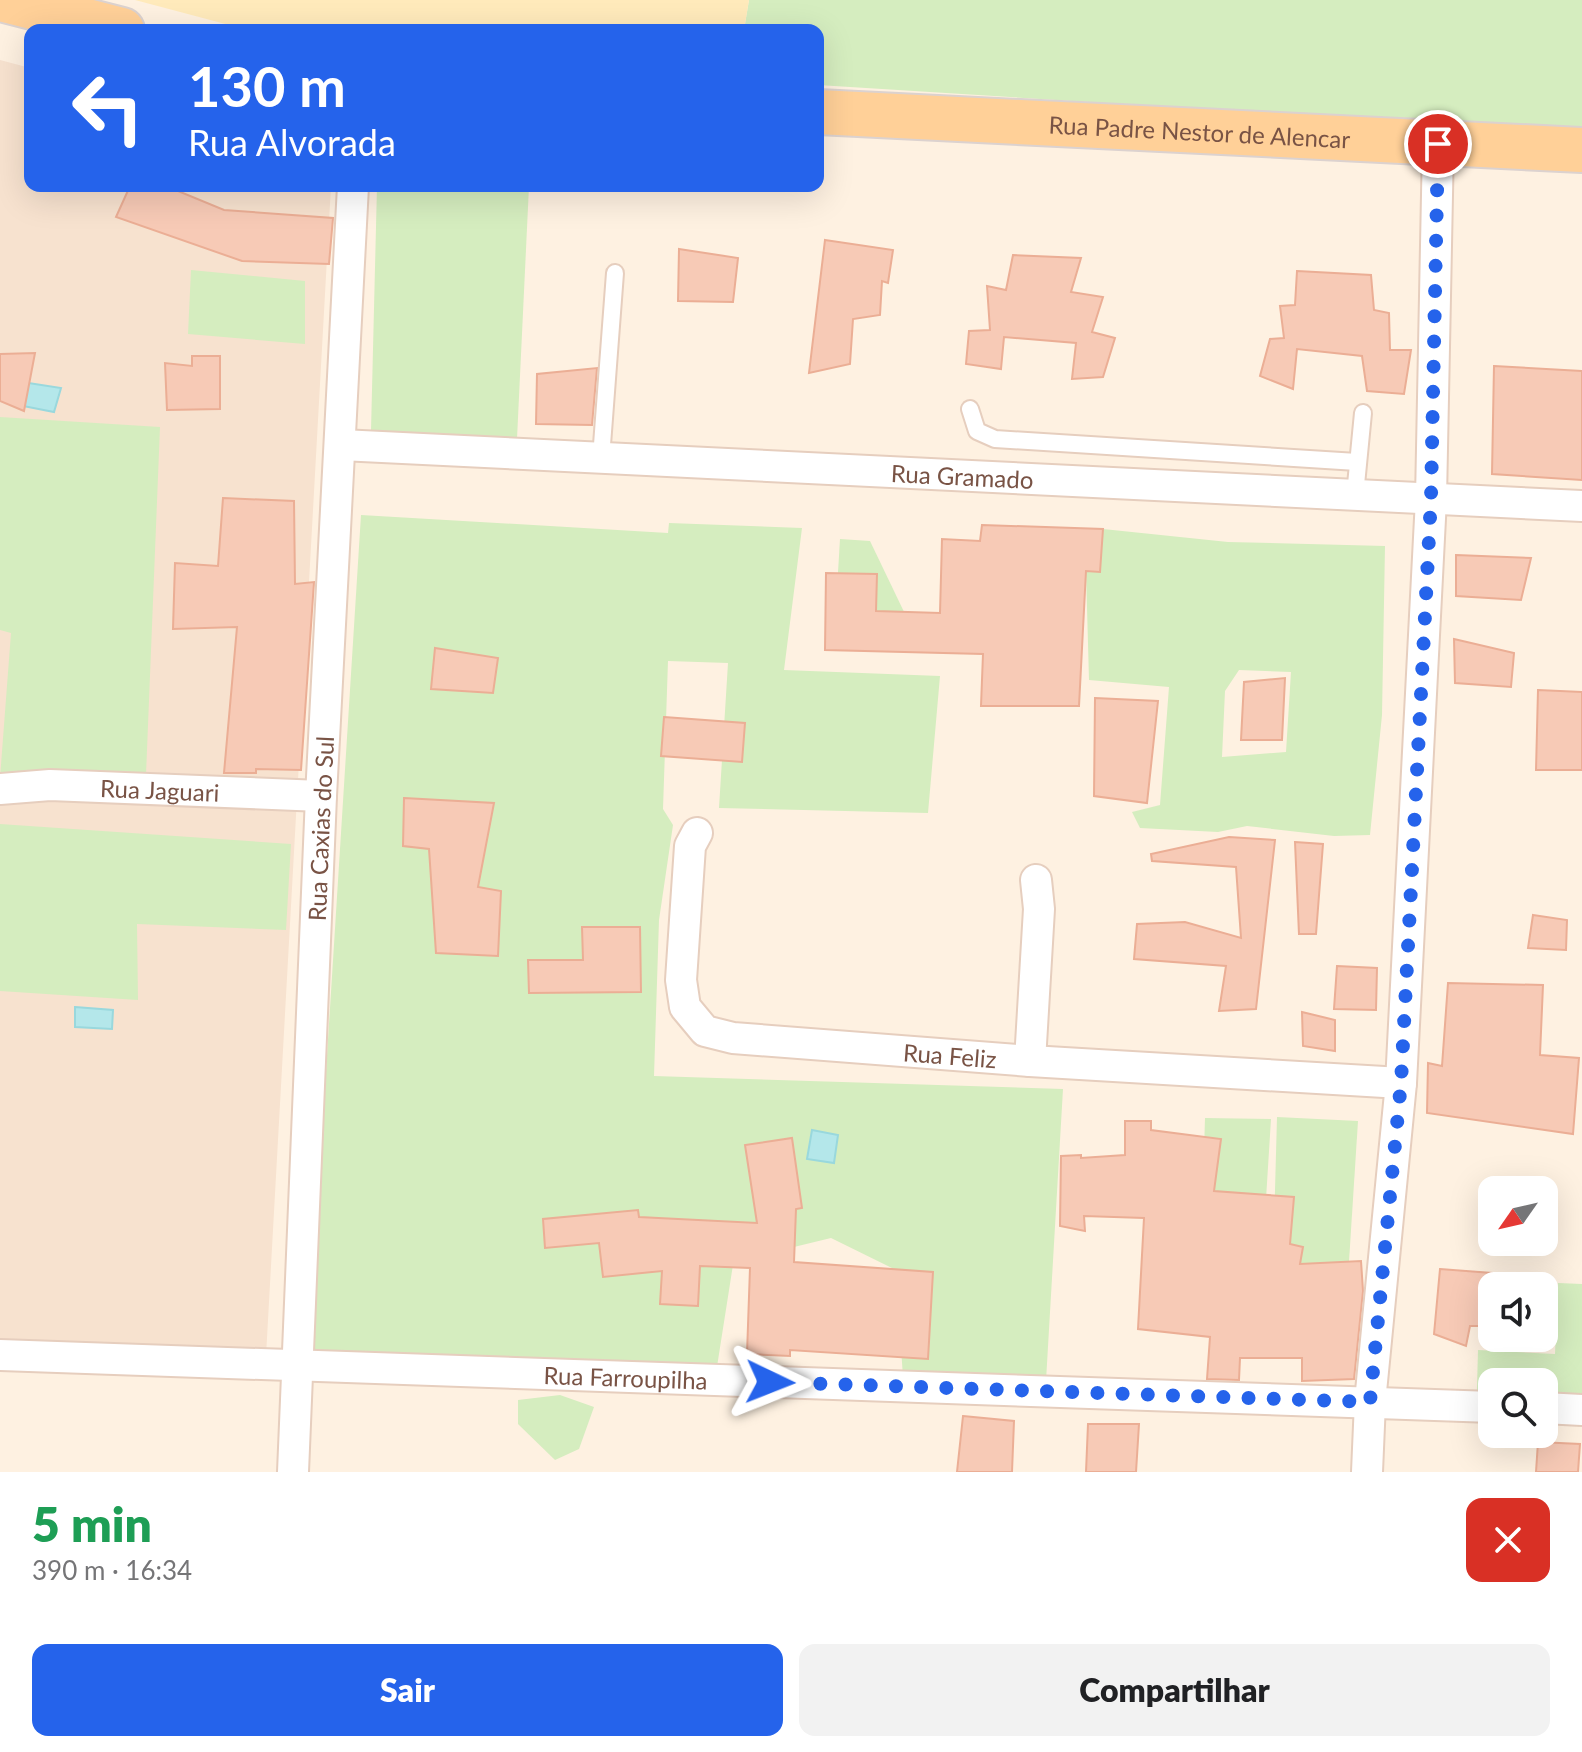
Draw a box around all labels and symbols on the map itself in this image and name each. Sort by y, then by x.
street label: Rua Padre Nestor de Alencar [1048,109,1351,153]
pin [1404,110,1472,178]
street label: Rua Gramado [890,458,1034,494]
street label: Rua Caxias do Sul [301,735,339,922]
street label: Rua Jaguari [100,773,220,806]
street label: Rua Feliz [902,1037,998,1073]
north arrow [1478,1176,1558,1256]
position arrow [728,1340,812,1424]
street label: Rua Farroupilha [543,1359,708,1394]

